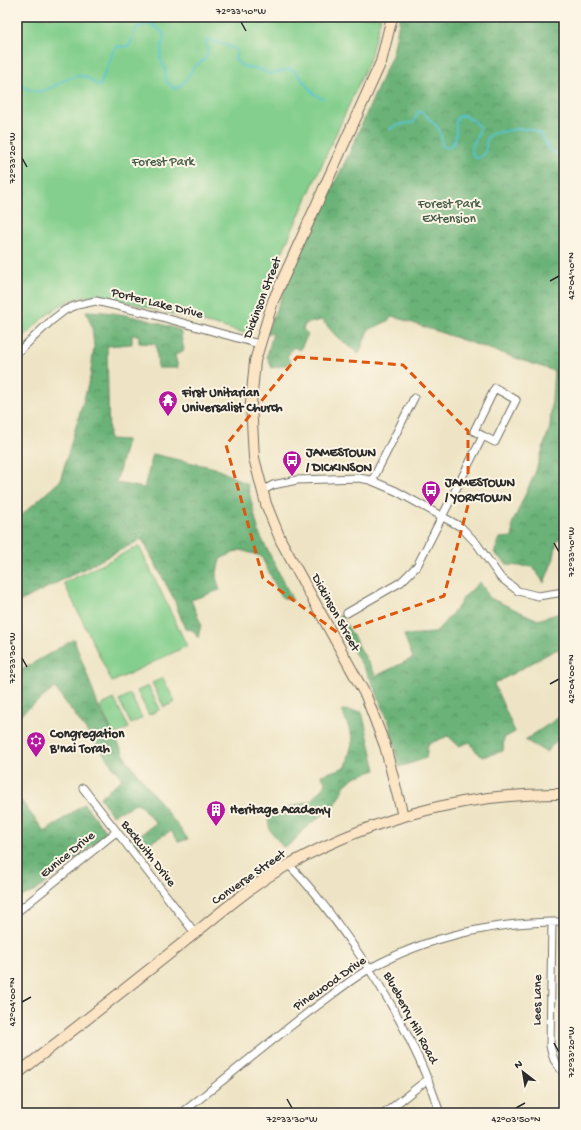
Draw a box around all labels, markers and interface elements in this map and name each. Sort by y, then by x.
text: 72°33'10"W [215,6,266,18]
text: 72°33'20"W [7,132,19,184]
park label: Forest Park [131,155,196,170]
park label: Forest Park Extension [417,197,482,227]
text: 42°04'10"N [566,252,578,300]
street label: Dickinson Street [240,254,286,342]
street label: Porter Lake Drive [109,285,205,323]
place label: First Unitarian Universalist Church [181,386,283,416]
temple icon: First Unitarian Universalist Church [157,389,179,417]
place label: JAMESTOWN / DICKINSON [305,446,377,476]
bus stop icon: JAMESTOWN / DICKINSON [281,449,303,477]
place label: JAMESTOWN / YORKTOWN [444,476,516,506]
bus stop icon: JAMESTOWN / YORKTOWN [420,479,442,507]
text: 72°33'10"W [566,527,578,578]
street label: Dickinson Street [307,571,363,656]
text: 72°33'30"W [7,632,19,685]
text: 42°04'00"N [566,654,578,704]
place label: Congregation B'nai Torah [49,727,125,757]
synagogue icon: Congregation B'nai Torah [25,730,47,758]
building icon: Heritage Academy [205,799,227,827]
place label: Heritage Academy [230,803,331,818]
street label: Beckwith Drive [117,817,179,890]
street label: Eunice Drive [38,828,98,882]
street label: Converse Street [209,846,290,909]
street label: Pinewood Drive [290,953,370,1015]
street label: Blueberry Hill Road [379,969,441,1068]
street label: Lees Lane [530,974,546,1026]
text: 42°04'00"N [7,977,19,1027]
text: 72°33'20"W [566,1026,578,1078]
north arrow [503,1052,543,1092]
text: N [513,1058,525,1072]
text: 72°33'30"W [265,1114,318,1126]
text: 42°03'50"N [491,1114,541,1126]

